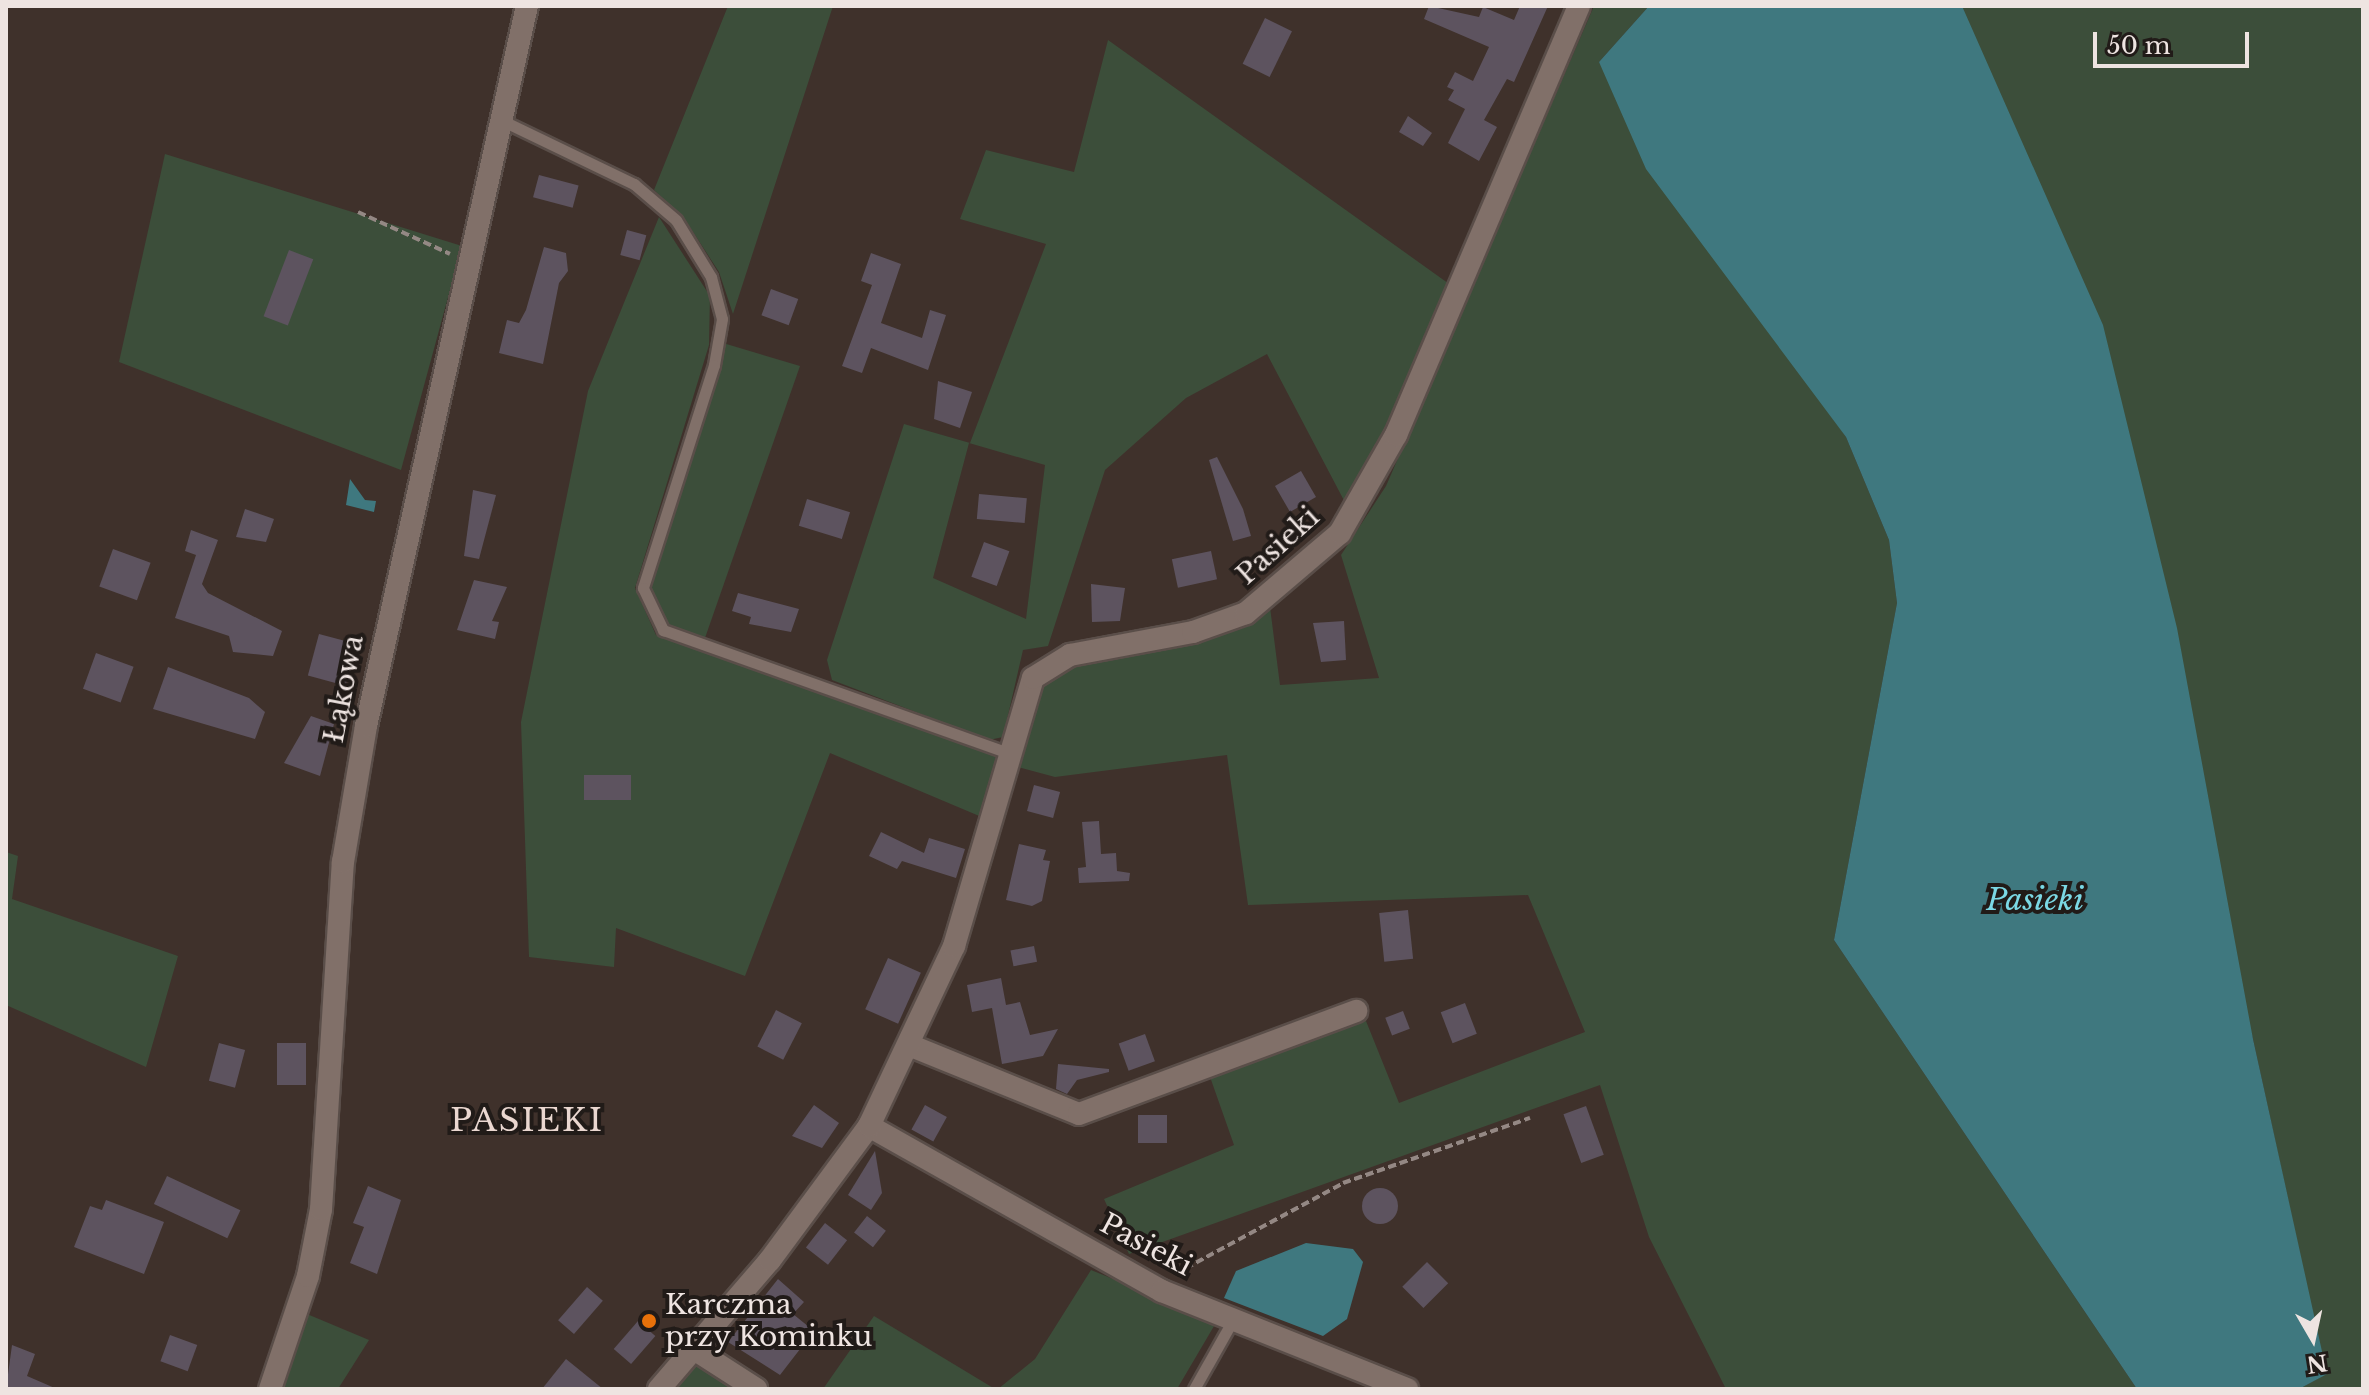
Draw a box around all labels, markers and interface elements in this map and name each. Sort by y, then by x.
scale bar [2097,16,2253,66]
text: 50 m [2107,31,2170,60]
street label: Pasieki [1230,500,1326,592]
street label: Łąkowa [317,632,371,746]
water label: Pasieki [1986,882,2084,918]
district label: PASIEKI [450,1101,604,1139]
street label: Pasieki [1094,1207,1198,1283]
place label: Karczma przy Kominku [665,1288,873,1354]
north arrow [2273,1299,2353,1379]
marker: Karczma przy Kominku [640,1312,658,1330]
text: N [2305,1348,2329,1378]

